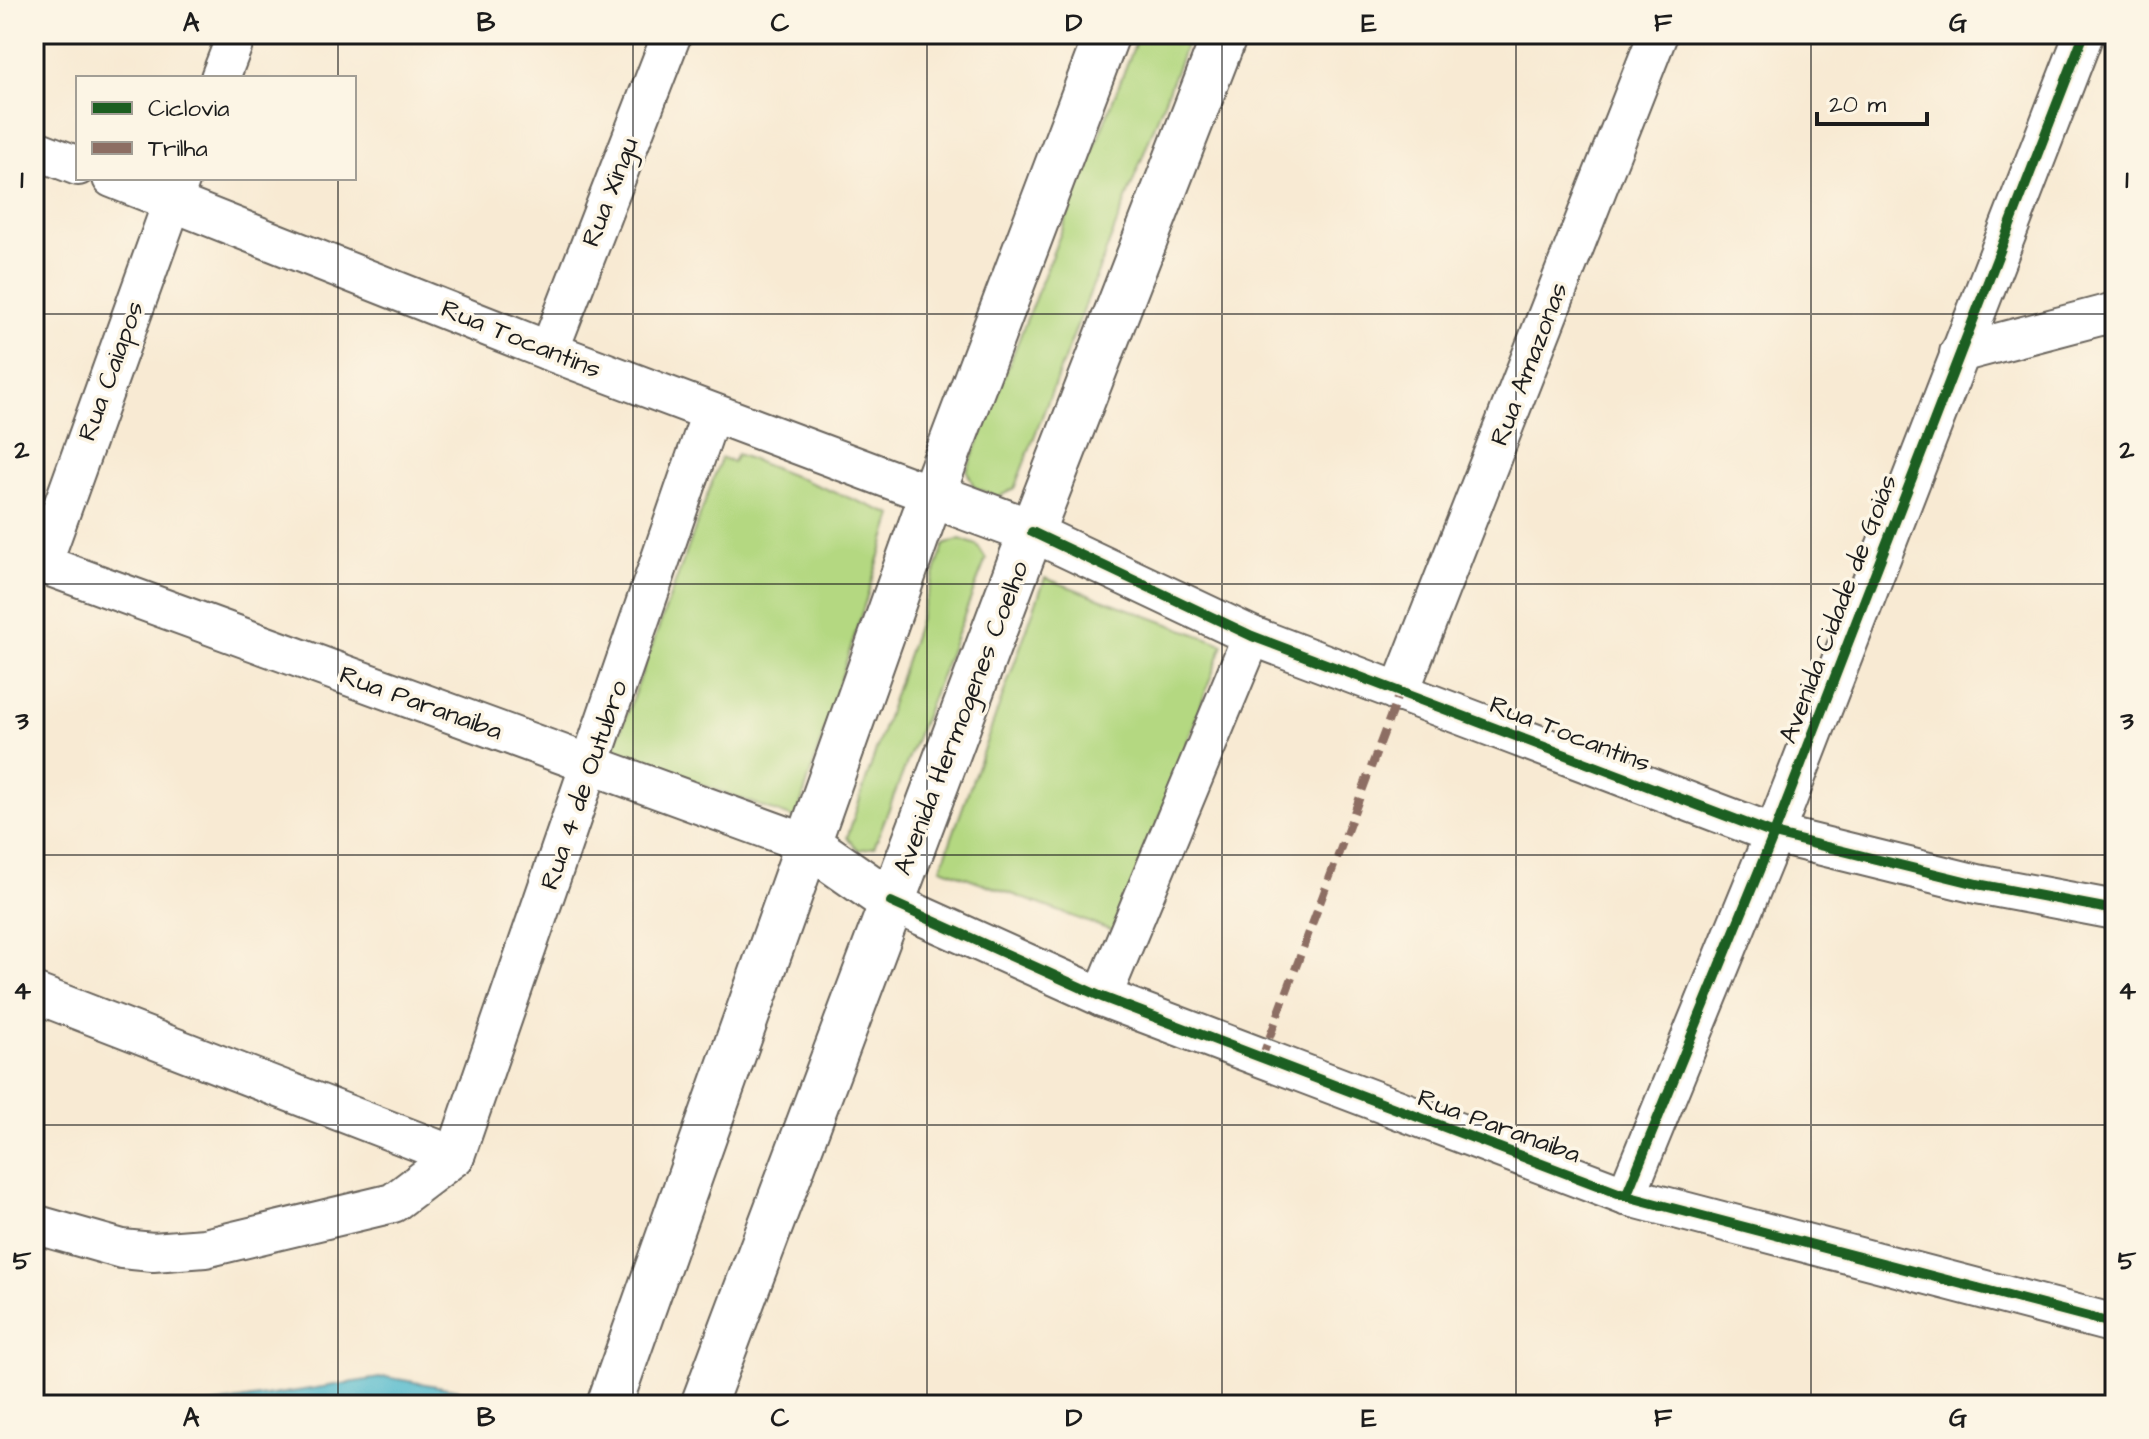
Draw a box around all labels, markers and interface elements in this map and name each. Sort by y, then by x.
text: A [183,5,200,41]
text: B [477,5,496,41]
text: C [771,5,790,41]
text: D [1066,5,1083,41]
text: E [1361,5,1377,41]
text: F [1654,5,1673,41]
text: G [1949,5,1967,41]
legend [76,76,356,180]
scale bar [1817,76,1927,126]
text: 20 m [1829,88,1886,122]
text: Ciclovia [148,92,229,126]
text: Trilha [148,132,208,166]
street label: Rua Xingu [573,132,649,253]
text: 1 [20,162,24,198]
text: 1 [2125,162,2129,198]
street label: Rua Amazonas [1481,277,1577,451]
street label: Rua Tocantins [436,291,606,387]
street label: Rua Caiapos [69,296,153,446]
text: 2 [14,432,30,468]
text: 2 [2119,432,2135,468]
street label: Avenida Cidade de Goiás [1770,469,1906,749]
street label: Avenida Hermogenes Coelho [884,555,1040,881]
street label: Rua Paranaiba [335,657,507,749]
street label: Rua 4 de Outubro [531,675,637,894]
street label: Rua Tocantins [1484,687,1656,781]
text: 3 [14,703,29,739]
text: 3 [2119,703,2134,739]
text: 4 [13,973,31,1009]
text: 4 [2118,973,2136,1009]
street label: Rua Paranaiba [1413,1080,1585,1172]
text: 5 [13,1243,32,1279]
text: 5 [2118,1243,2137,1279]
text: A [183,1400,200,1436]
text: B [477,1400,496,1436]
text: C [771,1400,790,1436]
text: D [1066,1400,1083,1436]
text: E [1361,1400,1377,1436]
text: F [1654,1400,1673,1436]
text: G [1949,1400,1967,1436]

